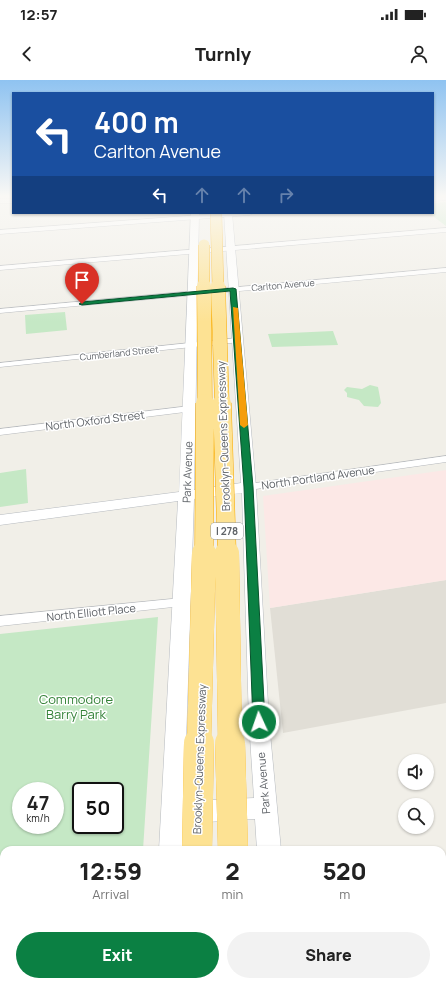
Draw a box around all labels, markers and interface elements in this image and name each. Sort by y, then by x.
text: 12:57 [20,4,57,25]
text: Turnly [195,42,251,66]
icon: back [16,43,38,65]
icon: person [408,43,430,65]
text: 400 m [94,103,179,141]
icon: left [28,108,80,160]
text: Carlton Avenue [94,139,221,163]
icon: left [149,184,171,206]
icon: ahead [191,184,213,206]
icon: ahead [233,184,255,206]
icon: right [275,184,297,206]
pin [65,263,99,304]
icon: arrive [71,269,93,291]
street label: Carlton Avenue [251,276,315,294]
street label: Cumberland Street [79,342,159,364]
street label: Brooklyn-Queens Expressway [213,361,233,511]
street label: North Oxford Street [45,406,145,434]
street label: Park Avenue [178,440,196,503]
street label: North Portland Avenue [260,462,376,492]
road number: I 278 [211,523,243,539]
street label: North Elliott Place [46,600,137,624]
street label: Brooklyn-Queens Expressway [189,684,209,834]
park label: Commodore Barry Park [39,690,114,723]
position arrow [238,701,280,743]
street label: Park Avenue [253,751,273,814]
map controls [398,754,434,834]
button: sound [398,754,434,790]
speed limit sign: 50 [72,782,124,834]
text: 47 [27,789,49,816]
button: search [398,798,434,834]
text: km/h [26,811,50,825]
text: 12:59 [79,854,142,887]
text: 2 [225,854,240,887]
text: 520 [323,854,367,887]
text: Arrival [92,885,129,903]
text: min [222,885,243,903]
text: m [339,885,350,903]
button: Exit [16,932,219,978]
button: Share [227,932,430,978]

